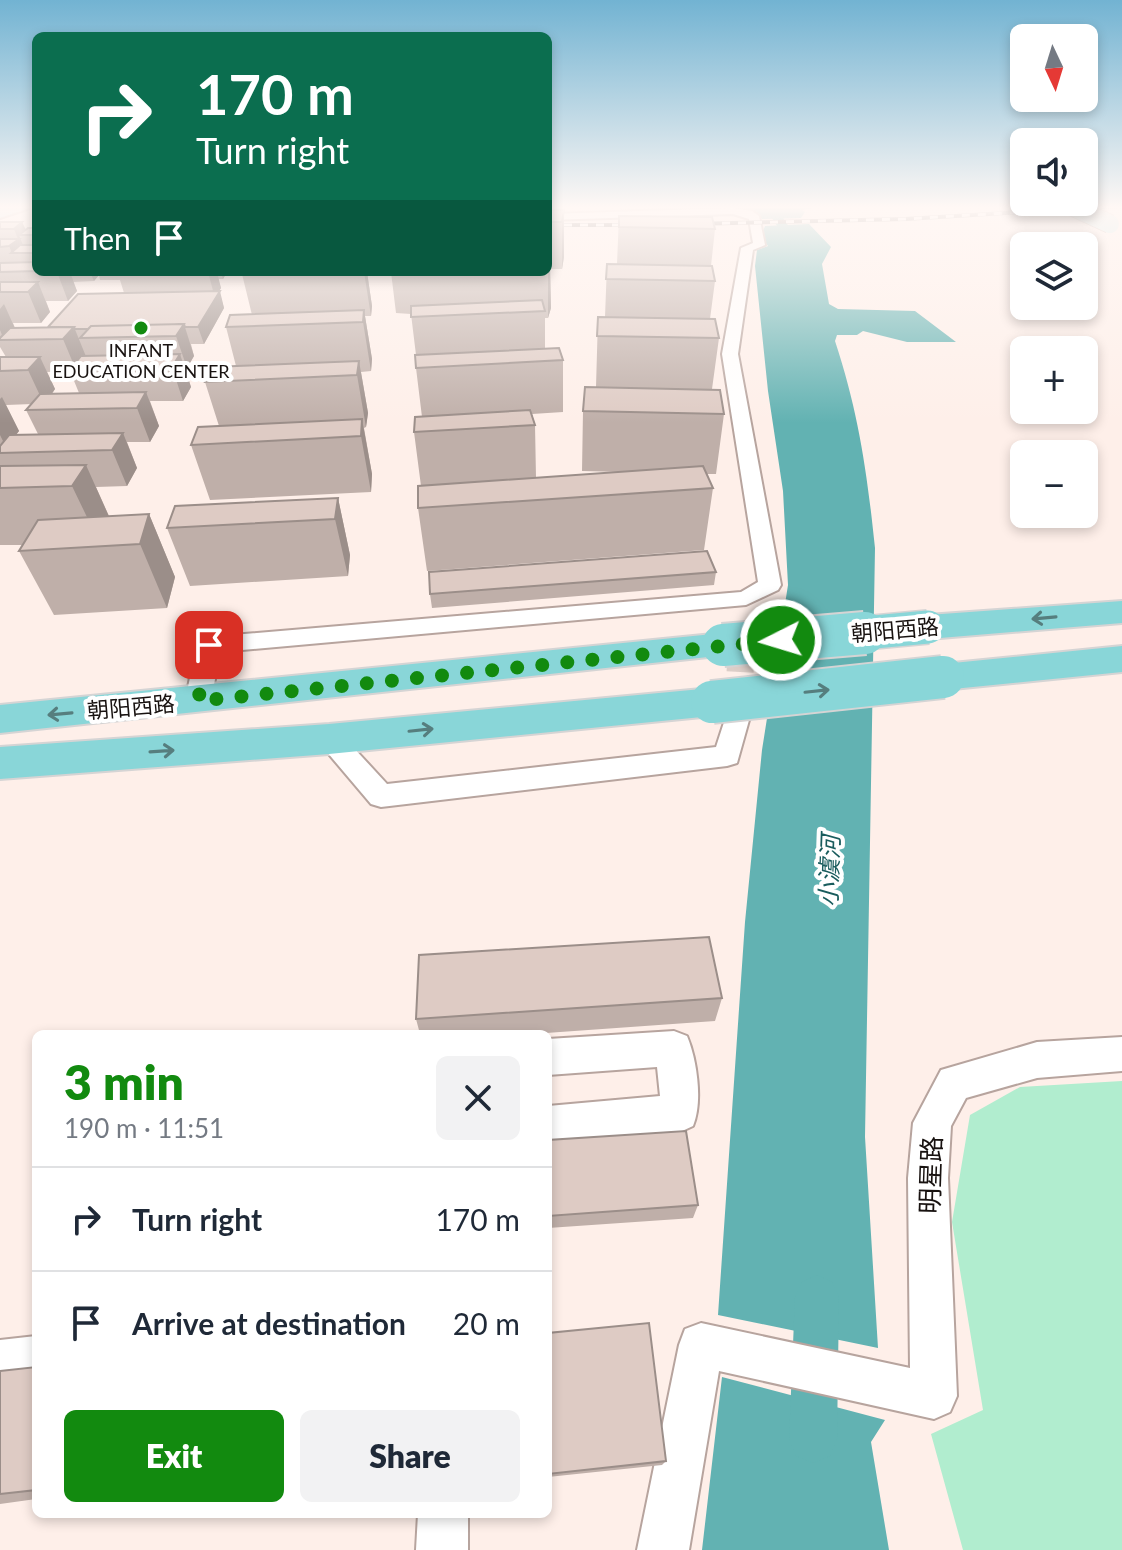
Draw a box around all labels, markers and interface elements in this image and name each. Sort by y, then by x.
north arrow [1010,24,1098,112]
map controls [1010,24,1098,528]
text: 170 m [196,60,354,127]
icon: right [64,64,168,168]
text: Turn right [196,128,349,172]
button: sound [1010,128,1098,216]
icon: arrive [147,216,191,260]
text: Then [64,220,131,256]
button: layers [1010,232,1098,320]
marker: INFANT EDUCATION CENTER [132,319,150,337]
button: + [1010,336,1098,424]
place label: INFANT EDUCATION CENTER [52,339,230,382]
button: − [1010,440,1098,528]
position arrow [739,598,823,682]
pin [175,611,243,679]
one-way arrow [1031,611,1058,626]
street label: 朝阳西路 [850,612,940,647]
icon: arrive [187,623,231,667]
one-way arrow [803,683,830,698]
street label: 朝阳西路 [86,689,176,724]
one-way arrow [47,707,74,722]
one-way arrow [407,723,434,738]
one-way arrow [148,743,175,758]
water label: 小澞河 [813,830,844,907]
text: 3 min [64,1053,184,1110]
button: close [436,1056,520,1140]
text: 190 m · 11:51 [64,1112,224,1144]
street label: 明星路 [913,1135,947,1215]
icon: right [64,1197,108,1241]
text: Turn right [132,1201,262,1237]
text: 170 m [435,1201,520,1237]
icon: arrive [64,1301,108,1345]
text: Arrive at destination [132,1305,406,1341]
text: 20 m [453,1305,520,1341]
button: Exit [64,1410,284,1502]
button: Share [300,1410,520,1502]

